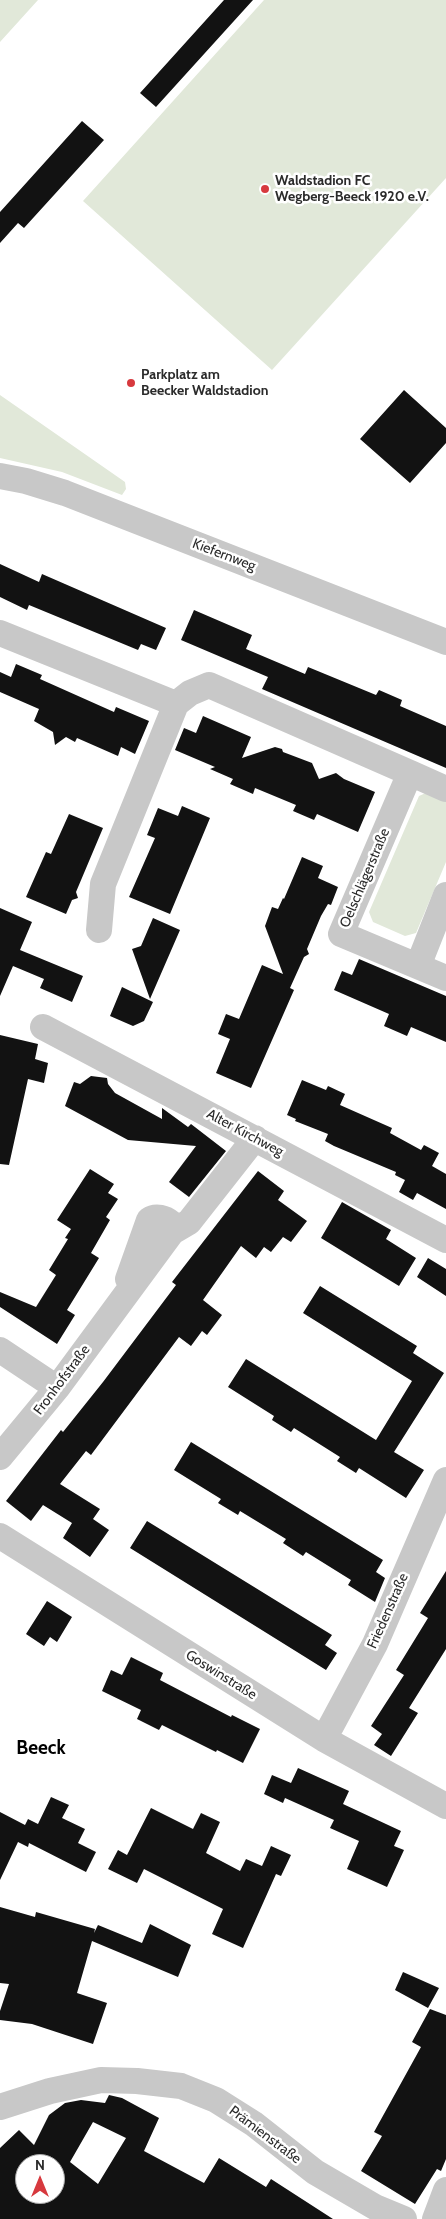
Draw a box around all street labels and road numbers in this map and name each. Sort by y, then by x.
street label: Kiefernweg [190,535,258,575]
street label: Oelschlägerstraße [337,826,393,930]
street label: Alter Kirchweg [204,1106,286,1160]
street label: Fronhofstraße [30,1342,94,1418]
street label: Friedenstraße [364,1571,412,1651]
street label: Goswinstraße [182,1647,260,1703]
street label: Prämienstraße [226,2102,304,2168]

